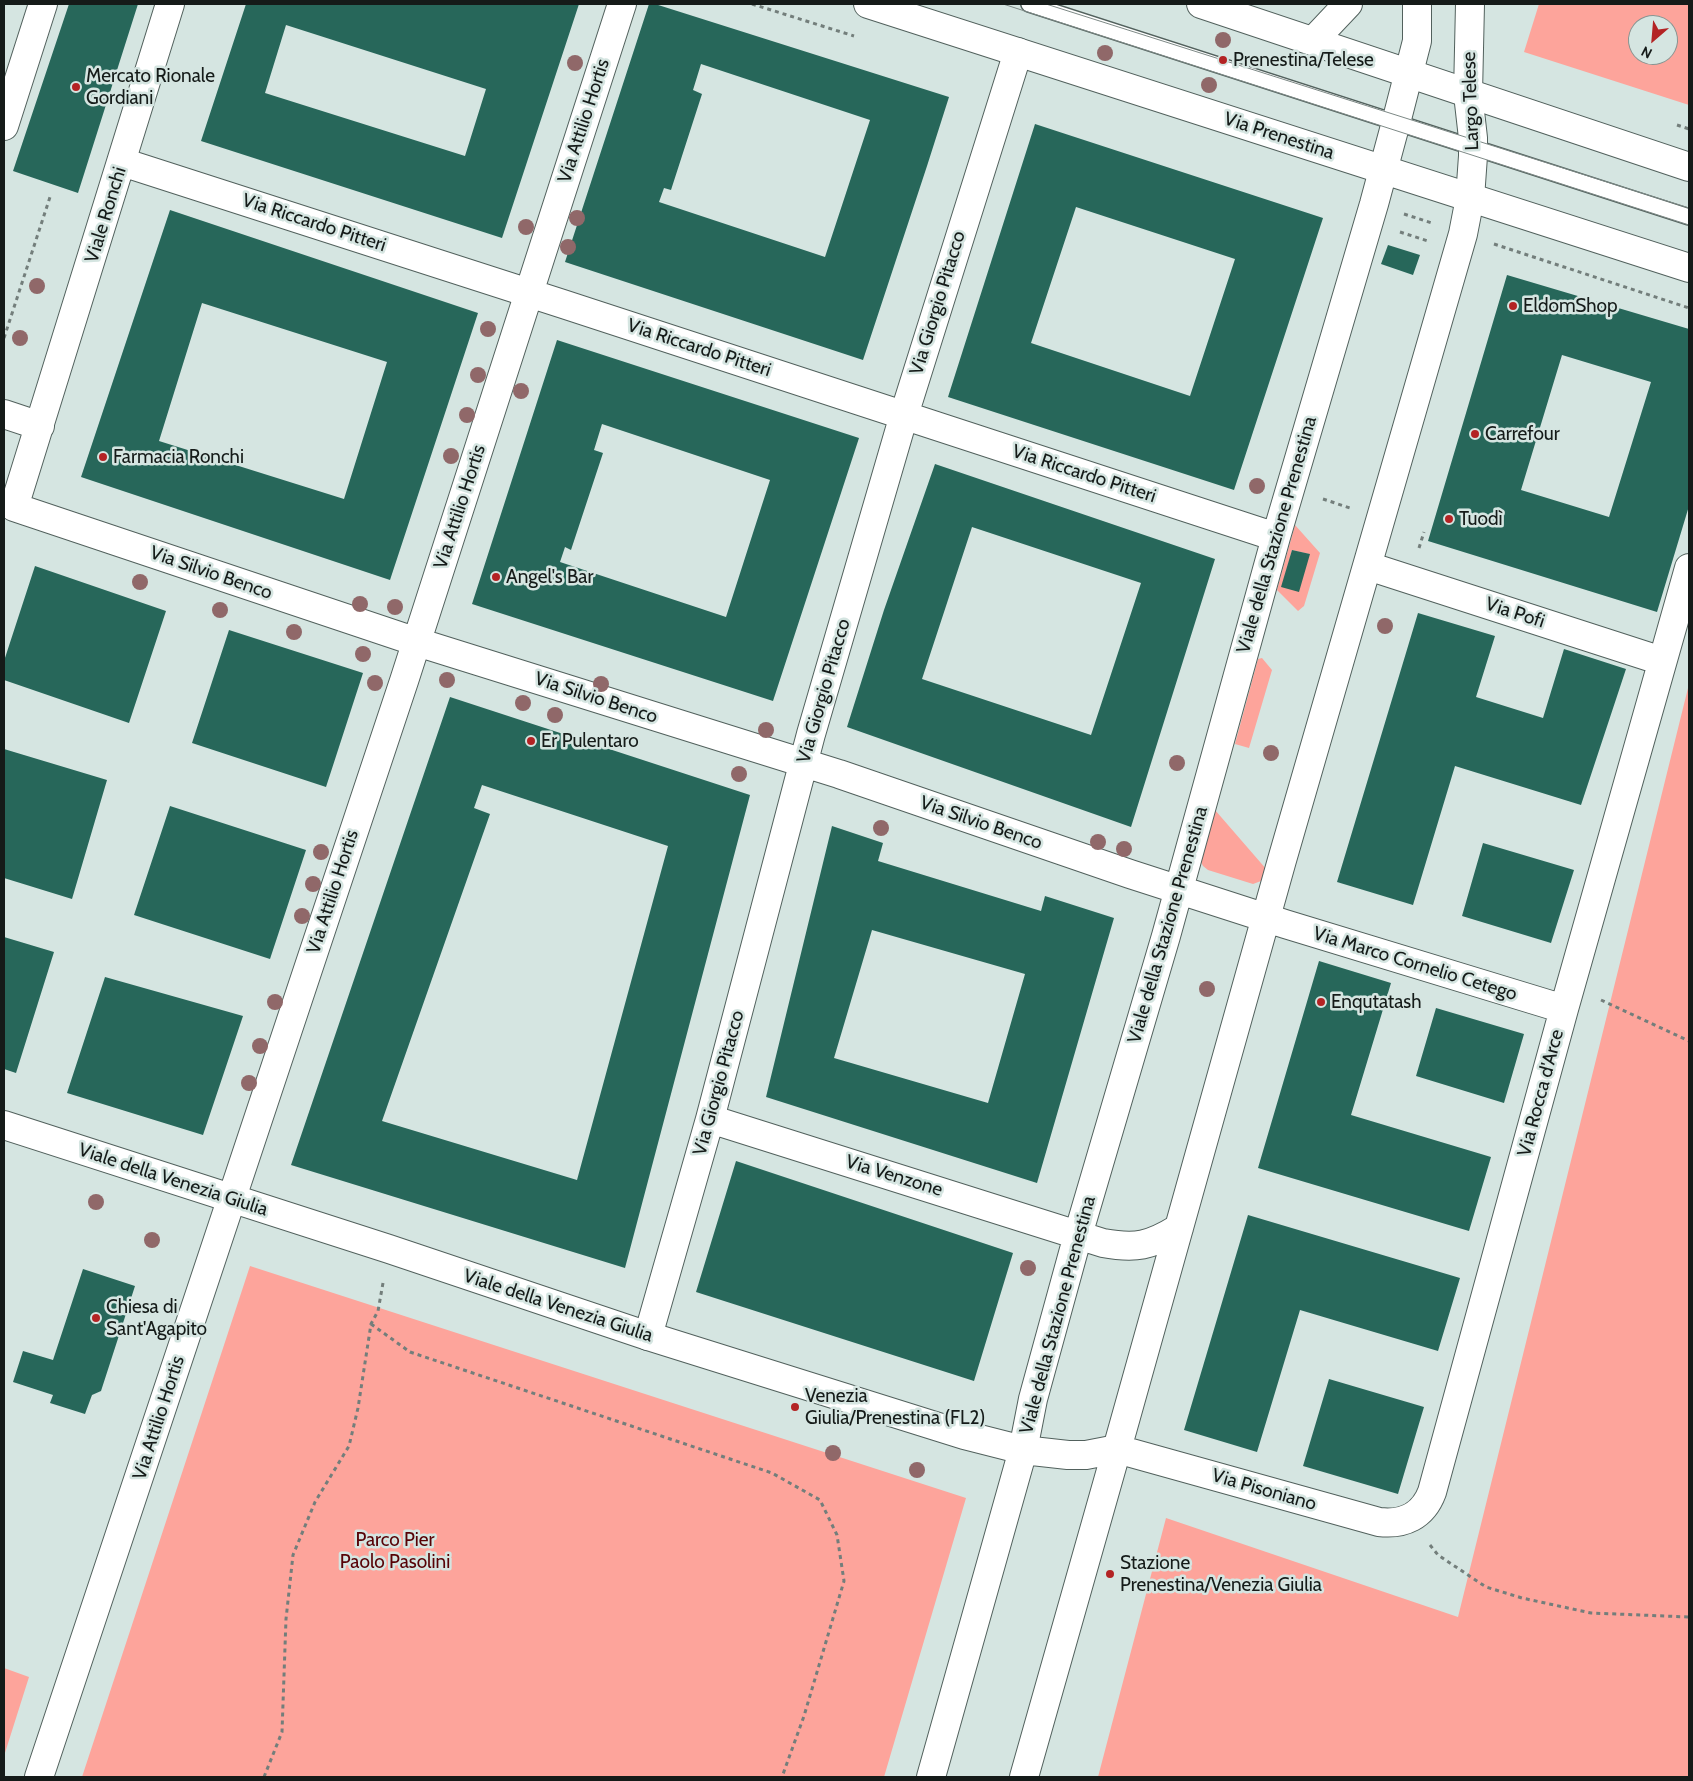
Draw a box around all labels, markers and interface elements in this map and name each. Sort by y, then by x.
north arrow [1628,15,1678,65]
text: N [1638,42,1655,63]
place label: Prenestina/Telese [1233,49,1374,71]
street label: Largo Telese [1458,51,1484,151]
marker: Prenestina/Telese [1217,54,1229,66]
street label: Via Attilio Hortis [553,56,615,186]
place label: Mercato Rionale Gordiani [86,65,215,109]
marker: Mercato Rionale Gordiani [70,81,82,93]
street label: Via Prenestina [1221,107,1337,165]
street label: Viale Ronchi [81,164,131,266]
street label: Via Riccardo Pitteri [239,189,389,257]
street label: Via Giorgio Pitacco [905,228,971,378]
place label: EldomShop [1523,295,1618,317]
marker: EldomShop [1507,300,1519,312]
street label: Via Riccardo Pitteri [624,314,774,382]
street label: Viale della Stazione Prenestina [1232,414,1322,656]
place label: Carrefour [1485,423,1560,445]
marker: Carrefour [1469,428,1481,440]
street label: Via Riccardo Pitteri [1009,440,1159,508]
street label: Via Attilio Hortis [429,442,491,572]
place label: Farmacia Ronchi [113,446,244,468]
marker: Farmacia Ronchi [97,451,109,463]
place label: Tuodì [1459,508,1502,530]
marker: Tuodì [1443,513,1455,525]
street label: Via Silvio Benco [147,541,275,605]
place label: Angel's Bar [506,566,593,588]
marker: Angel's Bar [490,571,502,583]
street label: Via Pofi [1482,593,1548,633]
street label: Via Giorgio Pitacco [792,616,856,766]
street label: Via Silvio Benco [532,667,660,729]
place label: Er Pulentaro [541,730,639,752]
marker: Er Pulentaro [525,735,537,747]
street label: Via Silvio Benco [917,791,1045,855]
street label: Viale della Stazione Prenestina [1123,804,1213,1046]
street label: Via Attilio Hortis [302,827,364,957]
street label: Via Marco Cornelio Cetego [1310,922,1520,1006]
place label: Enqutatash [1331,991,1422,1013]
marker: Enqutatash [1315,996,1327,1008]
street label: Via Giorgio Pitacco [689,1008,749,1158]
street label: Via Rocca d'Arce [1513,1027,1569,1159]
street label: Viale della Venezia Giulia [75,1139,271,1221]
street label: Via Venzone [843,1150,945,1202]
street label: Viale della Stazione Prenestina [1015,1193,1101,1437]
street label: Viale della Venezia Giulia [460,1265,656,1347]
place label: Chiesa di Sant'Agapito [106,1296,207,1340]
marker: Chiesa di Sant'Agapito [90,1312,102,1324]
street label: Via Attilio Hortis [128,1353,190,1483]
place label: Venezia Giulia/Prenestina (FL2) [805,1385,985,1429]
marker: Venezia Giulia/Prenestina (FL2) [789,1401,801,1413]
street label: Via Pisoniano [1209,1464,1319,1516]
park label: Parco Pier Paolo Pasolini [340,1529,450,1573]
place label: Stazione Prenestina/Venezia Giulia [1120,1552,1322,1596]
marker: Stazione Prenestina/Venezia Giulia [1104,1568,1116,1580]

